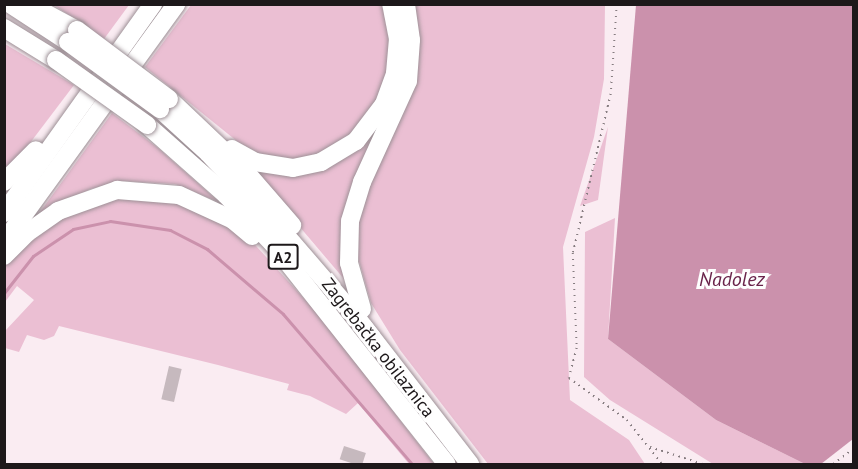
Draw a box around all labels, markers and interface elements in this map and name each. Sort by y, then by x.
road number: A2 [266,244,300,270]
water label: Nadolez [699,267,765,291]
street label: Zagrebačka obilaznica [317,274,439,422]

